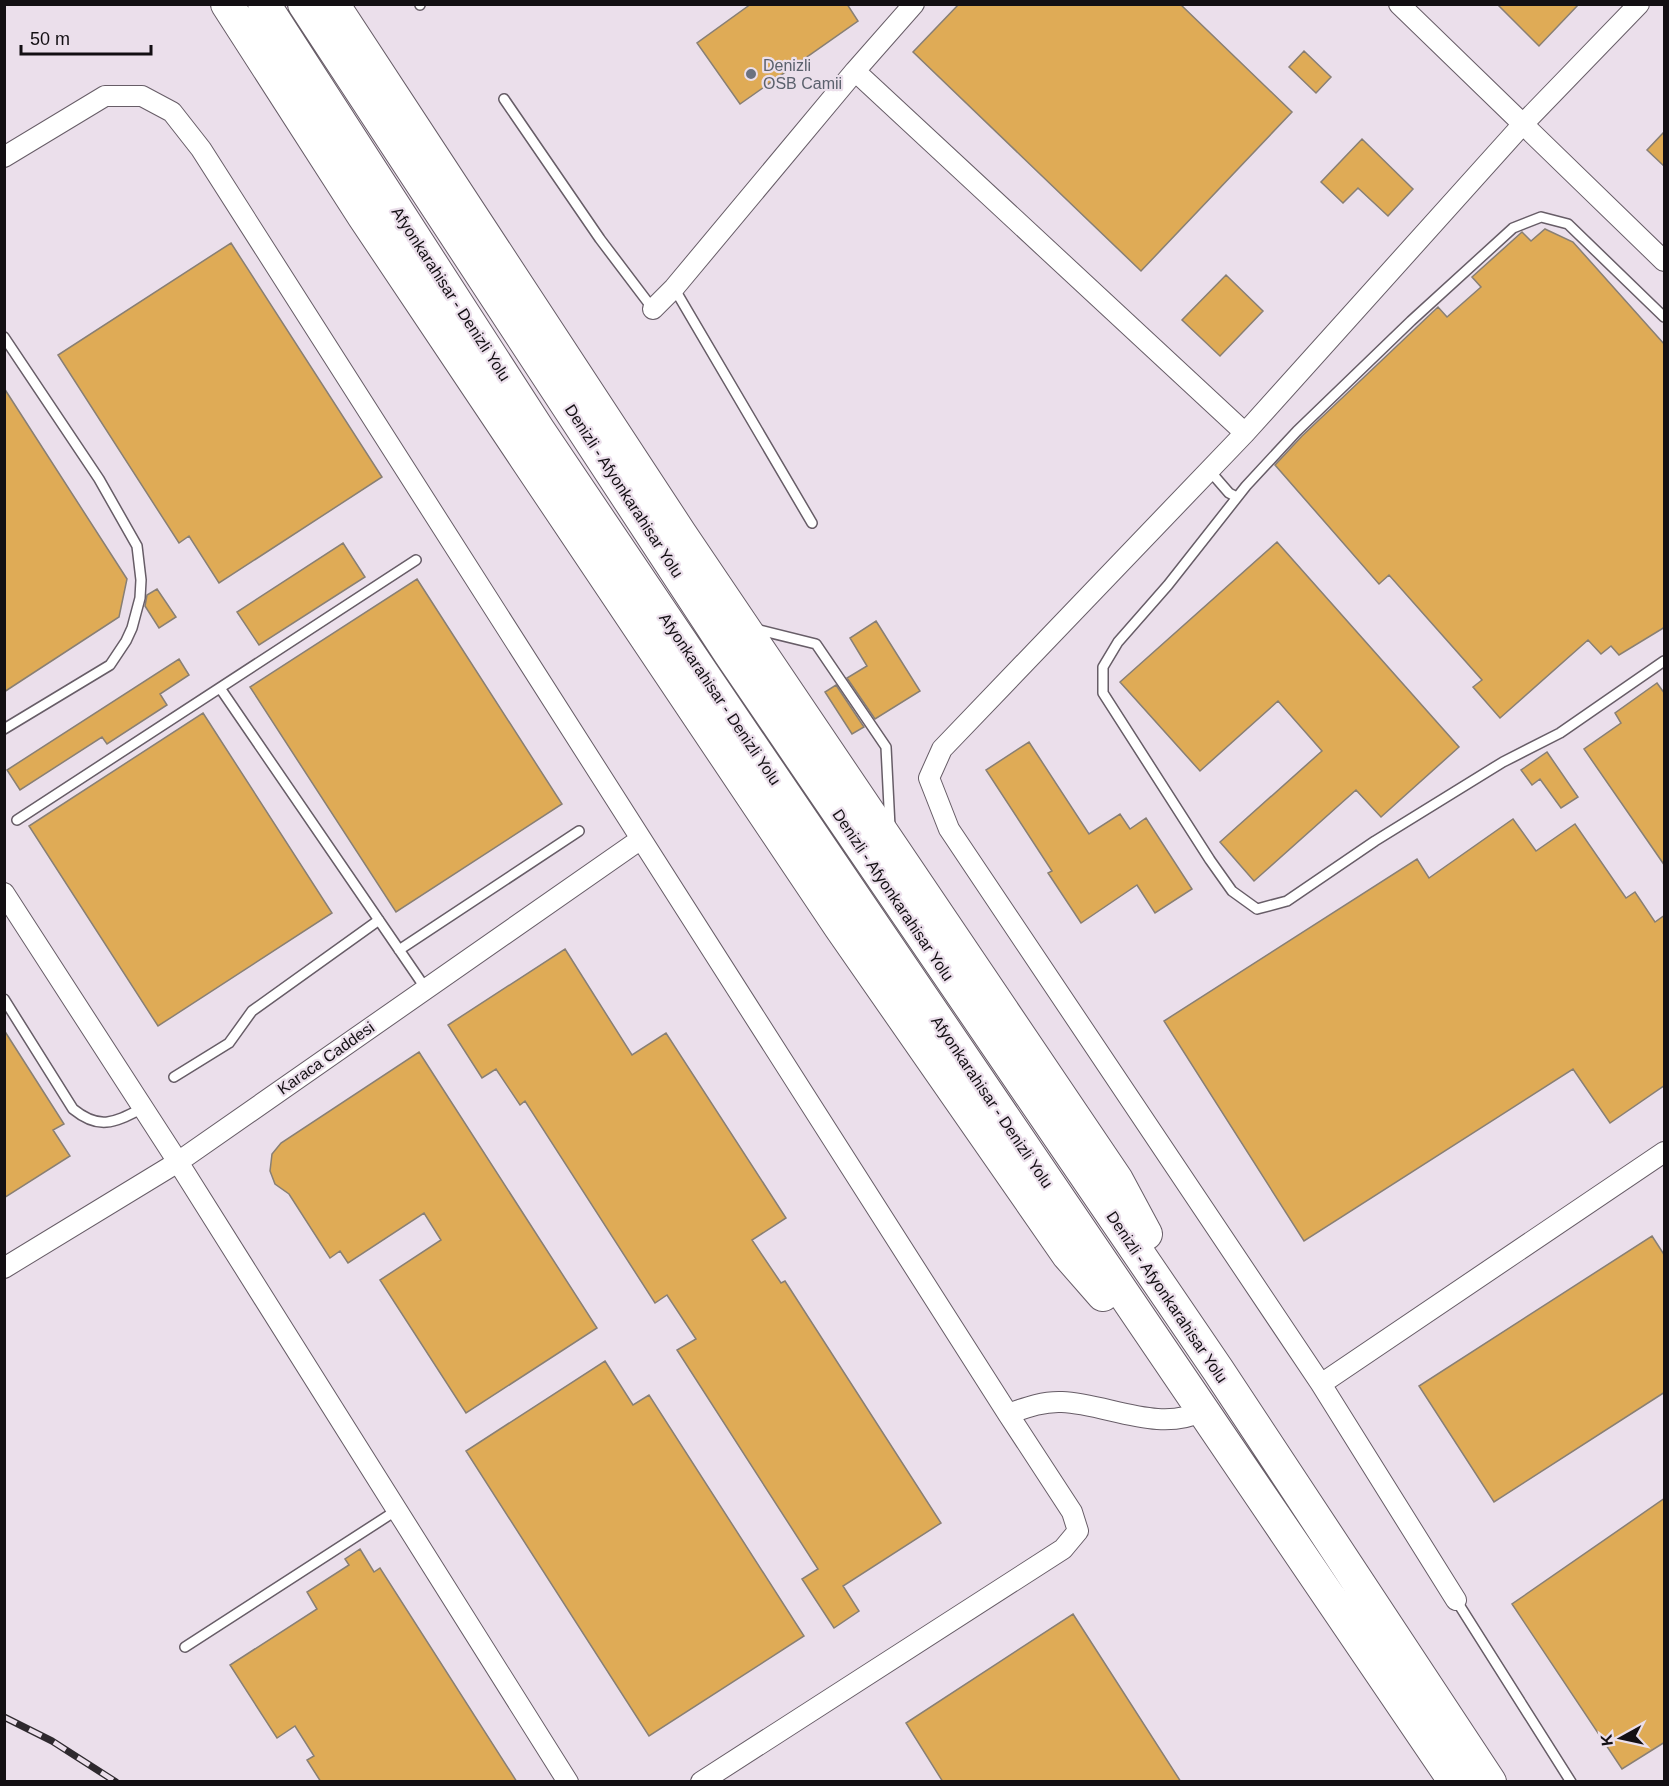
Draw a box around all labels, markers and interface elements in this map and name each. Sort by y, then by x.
scale bar [21,18,152,56]
text: 50 m [30,29,70,49]
place label: Denizli OSB Camii [763,57,842,92]
marker: Denizli OSB Camii [744,67,758,81]
street label: Afyonkarahisar - Denizli Yolu [388,204,514,384]
street label: Denizli - Afyonkarahisar Yolu [562,401,686,581]
street label: Afyonkarahisar - Denizli Yolu [656,610,784,788]
street label: Denizli - Afyonkarahisar Yolu [829,806,957,984]
street label: Afyonkarahisar - Denizli Yolu [928,1013,1056,1191]
street label: Karaca Caddesi [274,1018,378,1098]
street label: Denizli - Afyonkarahisar Yolu [1103,1208,1231,1386]
north arrow [1591,1708,1651,1768]
text: K [1597,1733,1616,1747]

